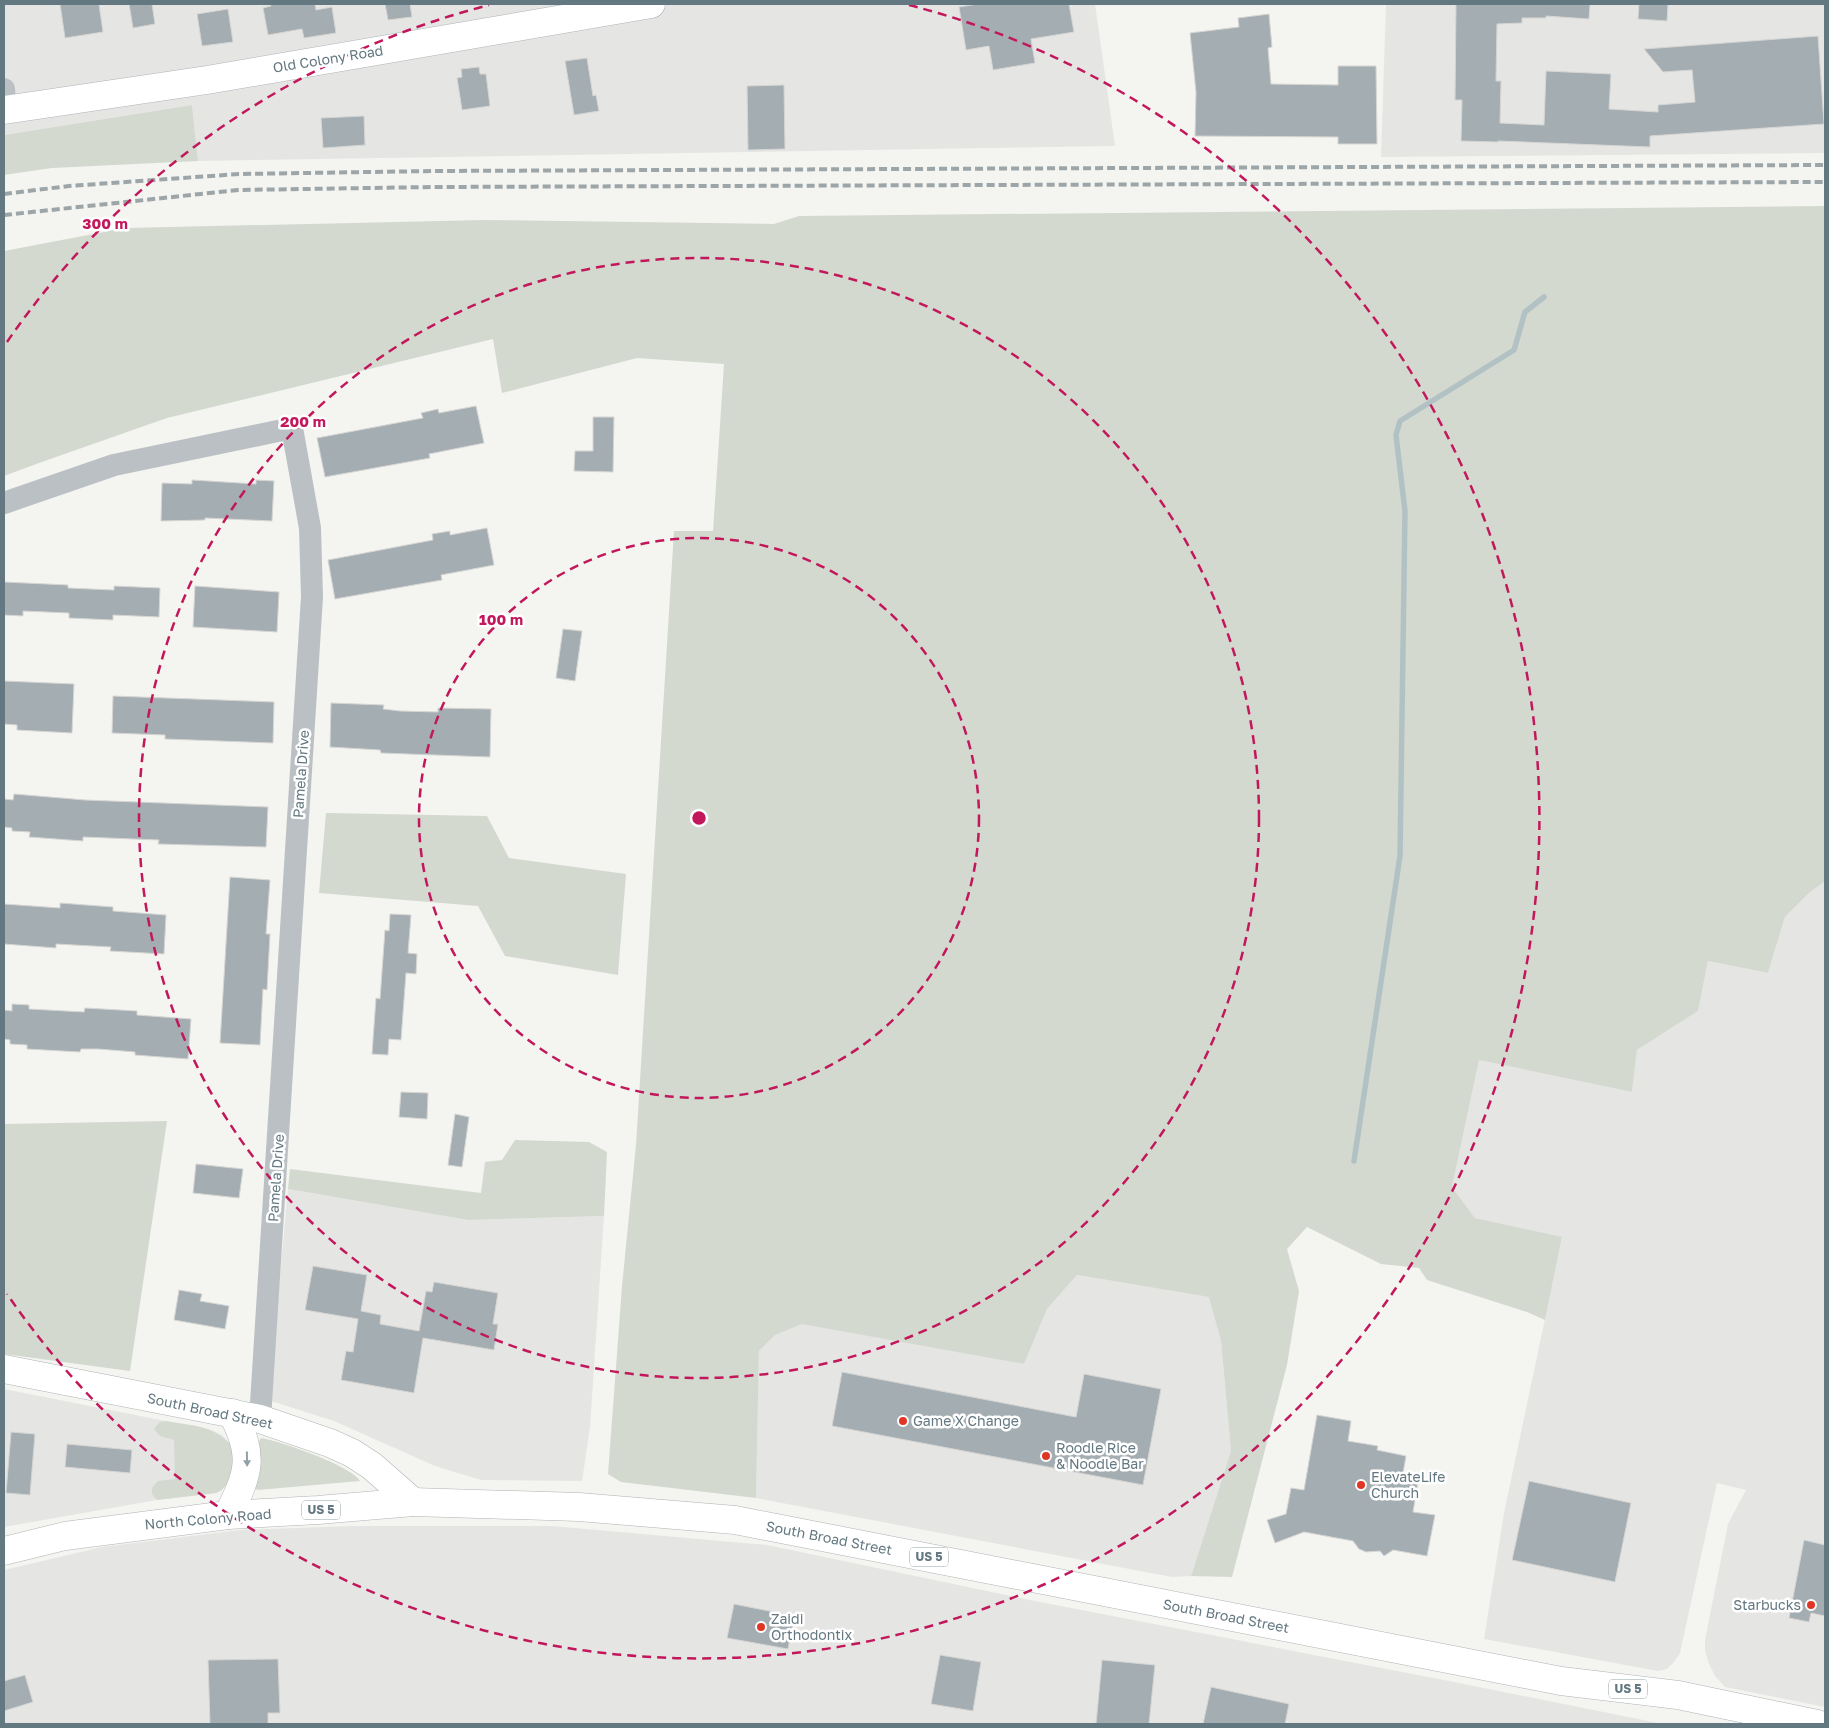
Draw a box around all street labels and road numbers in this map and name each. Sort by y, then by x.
street label: Old Colony Road [272,41,384,76]
street label: Pamela Drive [289,729,312,818]
street label: Pamela Drive [264,1133,287,1222]
street label: South Broad Street [146,1389,275,1432]
road number: US 5 [302,1500,340,1520]
street label: North Colony Road [144,1504,272,1533]
street label: South Broad Street [765,1517,894,1558]
road number: US 5 [910,1548,948,1566]
street label: South Broad Street [1162,1595,1291,1636]
road number: US 5 [1609,1680,1647,1698]

